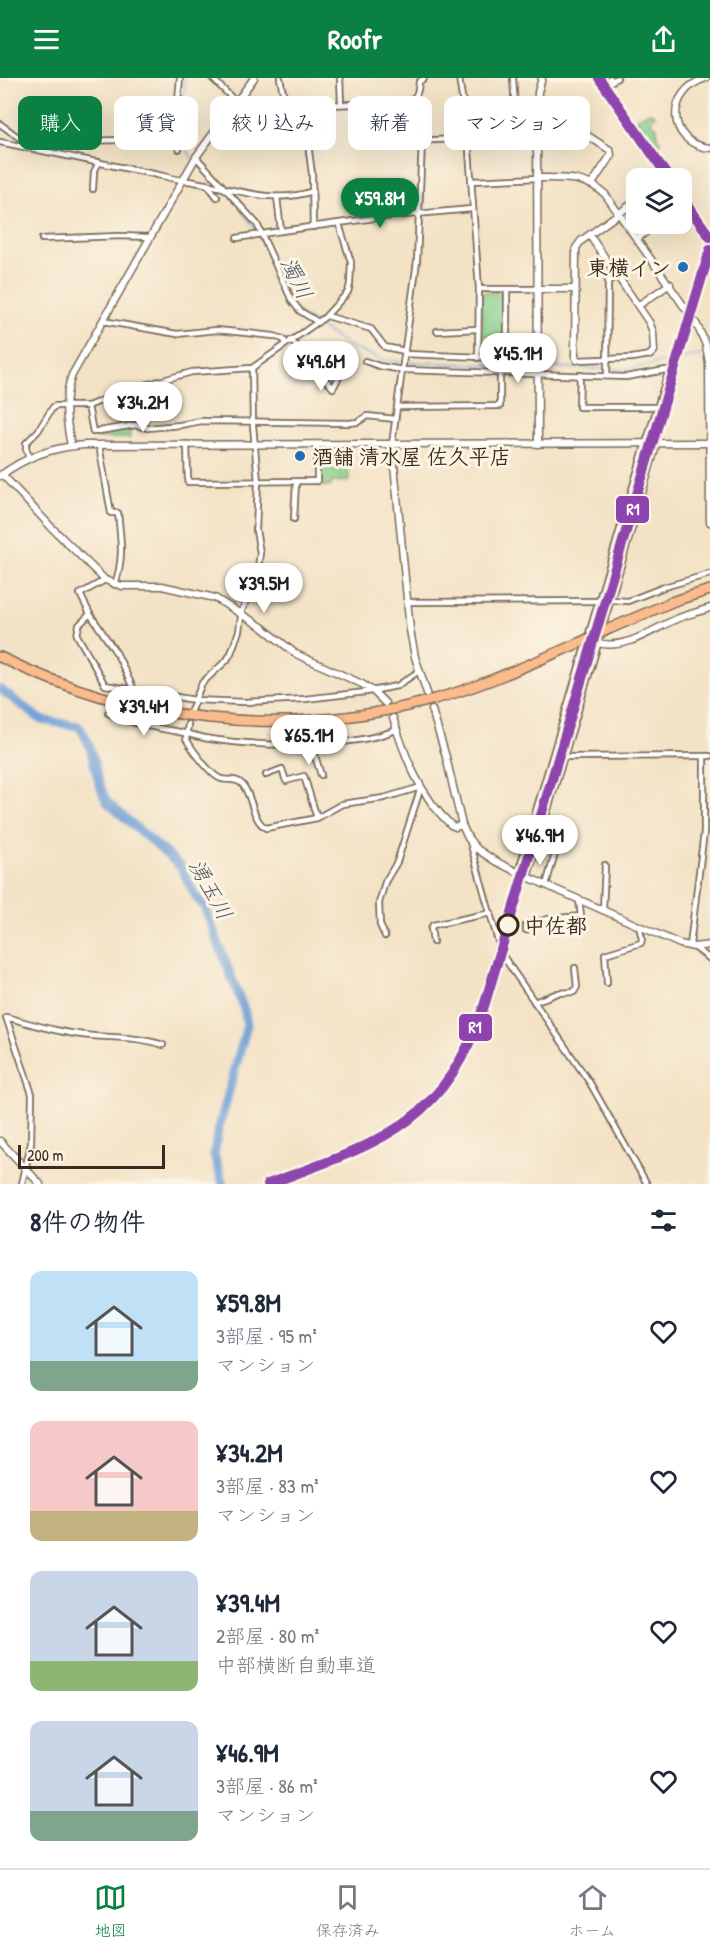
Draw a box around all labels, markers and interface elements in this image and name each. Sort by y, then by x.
text: Roofr [328,21,382,57]
icon: menu [30,23,63,56]
icon: share [647,23,680,56]
chip: 購入 [18,96,102,150]
chip: 賃貸 [114,96,198,150]
chip: 絞り込み [210,96,336,150]
chip: 新着 [348,96,432,150]
chip: マンション [444,96,590,150]
map controls [626,168,692,234]
button: layers [626,168,692,234]
pin: ¥59.8M [331,178,429,229]
text: ¥59.8M [355,184,405,211]
water label: 濁川 [274,252,320,304]
place label: 東横イン [587,253,671,282]
marker: 東横イン [676,260,690,274]
pin: ¥45.1M [469,333,567,384]
text: ¥45.1M [494,339,542,366]
pin: ¥49.6M [272,341,370,392]
text: ¥49.6M [297,347,345,374]
pin: ¥34.2M [94,382,192,433]
text: ¥34.2M [117,388,169,415]
place label: 酒舗 清水屋 佐久平店 [312,442,511,471]
marker: 酒舗 清水屋 佐久平店 [293,449,307,463]
line badge: R1 [615,495,650,524]
text: R1 [626,498,640,520]
pin: ¥39.5M [215,563,313,614]
text: ¥39.5M [239,569,289,596]
pin: ¥39.4M [95,686,193,737]
text: ¥39.4M [119,692,169,719]
pin: ¥65.1M [260,715,358,766]
text: ¥65.1M [284,721,334,748]
pin: ¥46.9M [491,815,589,866]
text: ¥46.9M [516,821,564,848]
water label: 湧玉川 [182,853,240,925]
place label: 中佐都 [524,911,587,940]
marker: 中佐都 [497,914,519,936]
line badge: R1 [458,1013,493,1042]
text: R1 [468,1016,482,1038]
scale bar [18,1142,165,1170]
text: 200 m [27,1144,63,1166]
text: 8件の物件 [30,1204,145,1239]
icon: filters [647,1204,680,1237]
text: ¥59.8M [216,1285,281,1320]
icon: home [78,1295,150,1367]
icon: heart [647,1315,680,1348]
text: 3部屋 · 95 m² [216,1322,317,1349]
text: マンション [216,1351,315,1378]
text: ¥34.2M [216,1435,283,1470]
icon: home [78,1445,150,1517]
icon: heart [647,1465,680,1498]
text: 3部屋 · 83 m² [216,1472,319,1499]
text: マンション [216,1501,315,1528]
text: ¥39.4M [216,1585,280,1620]
icon: home [78,1595,150,1667]
icon: heart [647,1615,680,1648]
text: 2部屋 · 80 m² [216,1622,319,1649]
text: 中部横断自動車道 [216,1651,376,1678]
text: ¥46.9M [216,1735,279,1770]
icon: home [78,1745,150,1817]
icon: heart [647,1765,680,1798]
text: 3部屋 · 86 m² [216,1772,318,1799]
text: マンション [216,1801,315,1828]
tab: 地図 [94,1881,127,1941]
tab: 保存済み [316,1881,380,1941]
tab: ホーム [568,1881,616,1941]

